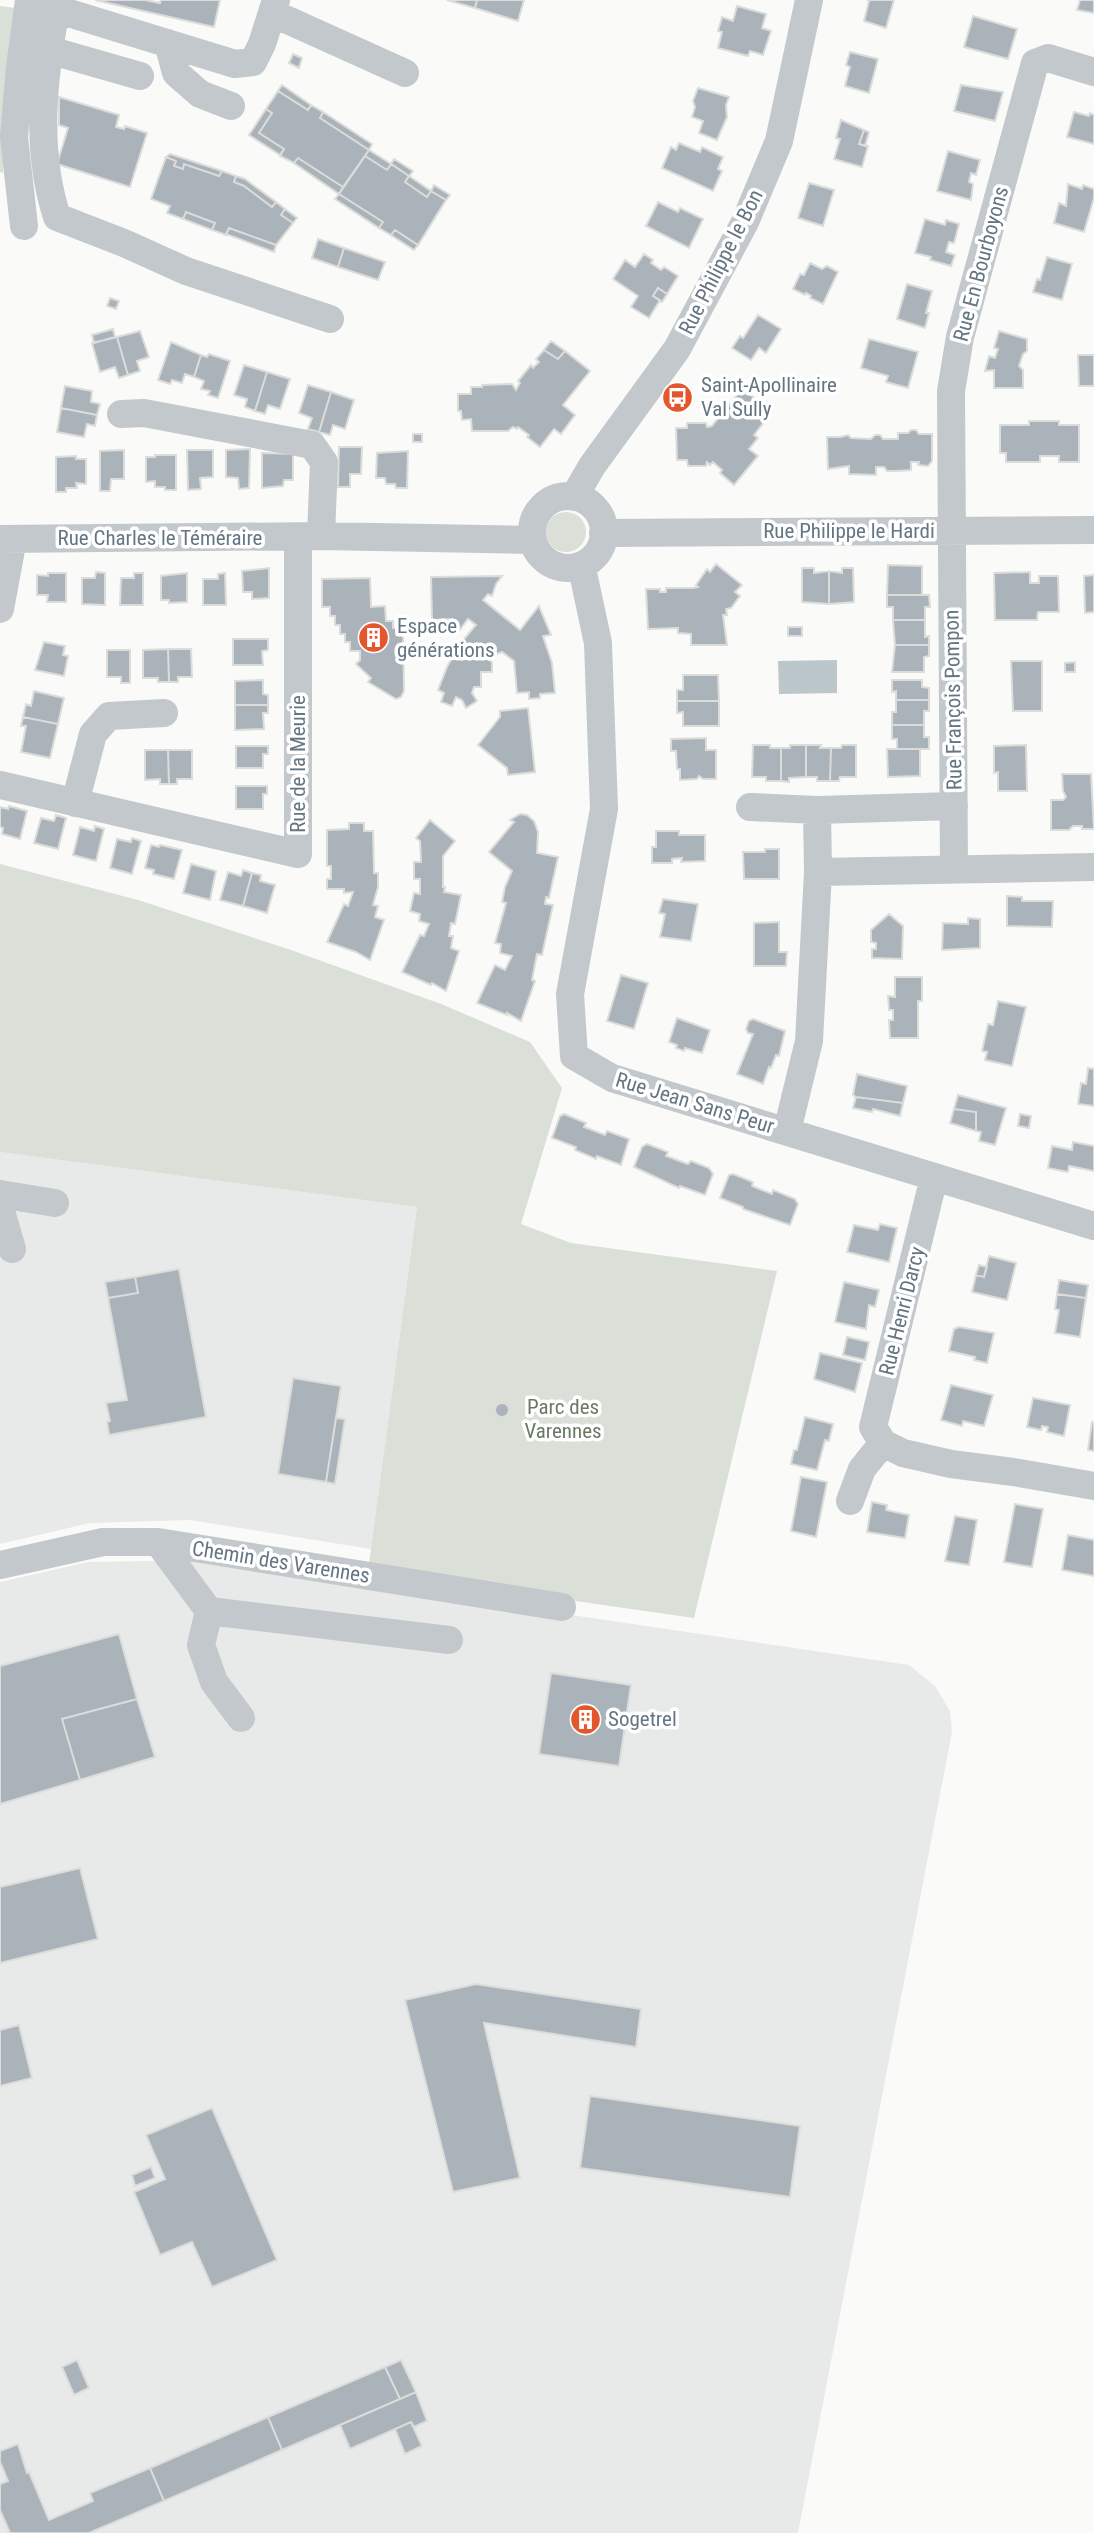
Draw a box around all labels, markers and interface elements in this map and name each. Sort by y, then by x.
street label: Rue En Bourboyons [949,184,1013,344]
street label: Rue Philippe le Bon [674,186,768,338]
place label: Saint-Apollinaire Val Sully [701,373,837,421]
bus stop icon: Saint-Apollinaire Val Sully [661,380,695,414]
street label: Rue Philippe le Hardi [763,519,935,543]
street label: Rue Charles le Téméraire [58,526,263,550]
street label: Rue François Pompon [939,610,967,790]
place label: Espace générations [397,614,495,662]
building icon: Espace générations [357,621,391,655]
street label: Rue de la Meurie [286,695,310,833]
street label: Rue Jean Sans Peur [613,1067,777,1139]
street label: Rue Henri Darcy [874,1244,930,1378]
park label: Parc des Varennes [524,1395,602,1443]
street label: Chemin des Varennes [191,1536,371,1588]
building icon: Sogetrel [568,1702,602,1736]
place label: Sogetrel [608,1707,677,1731]

